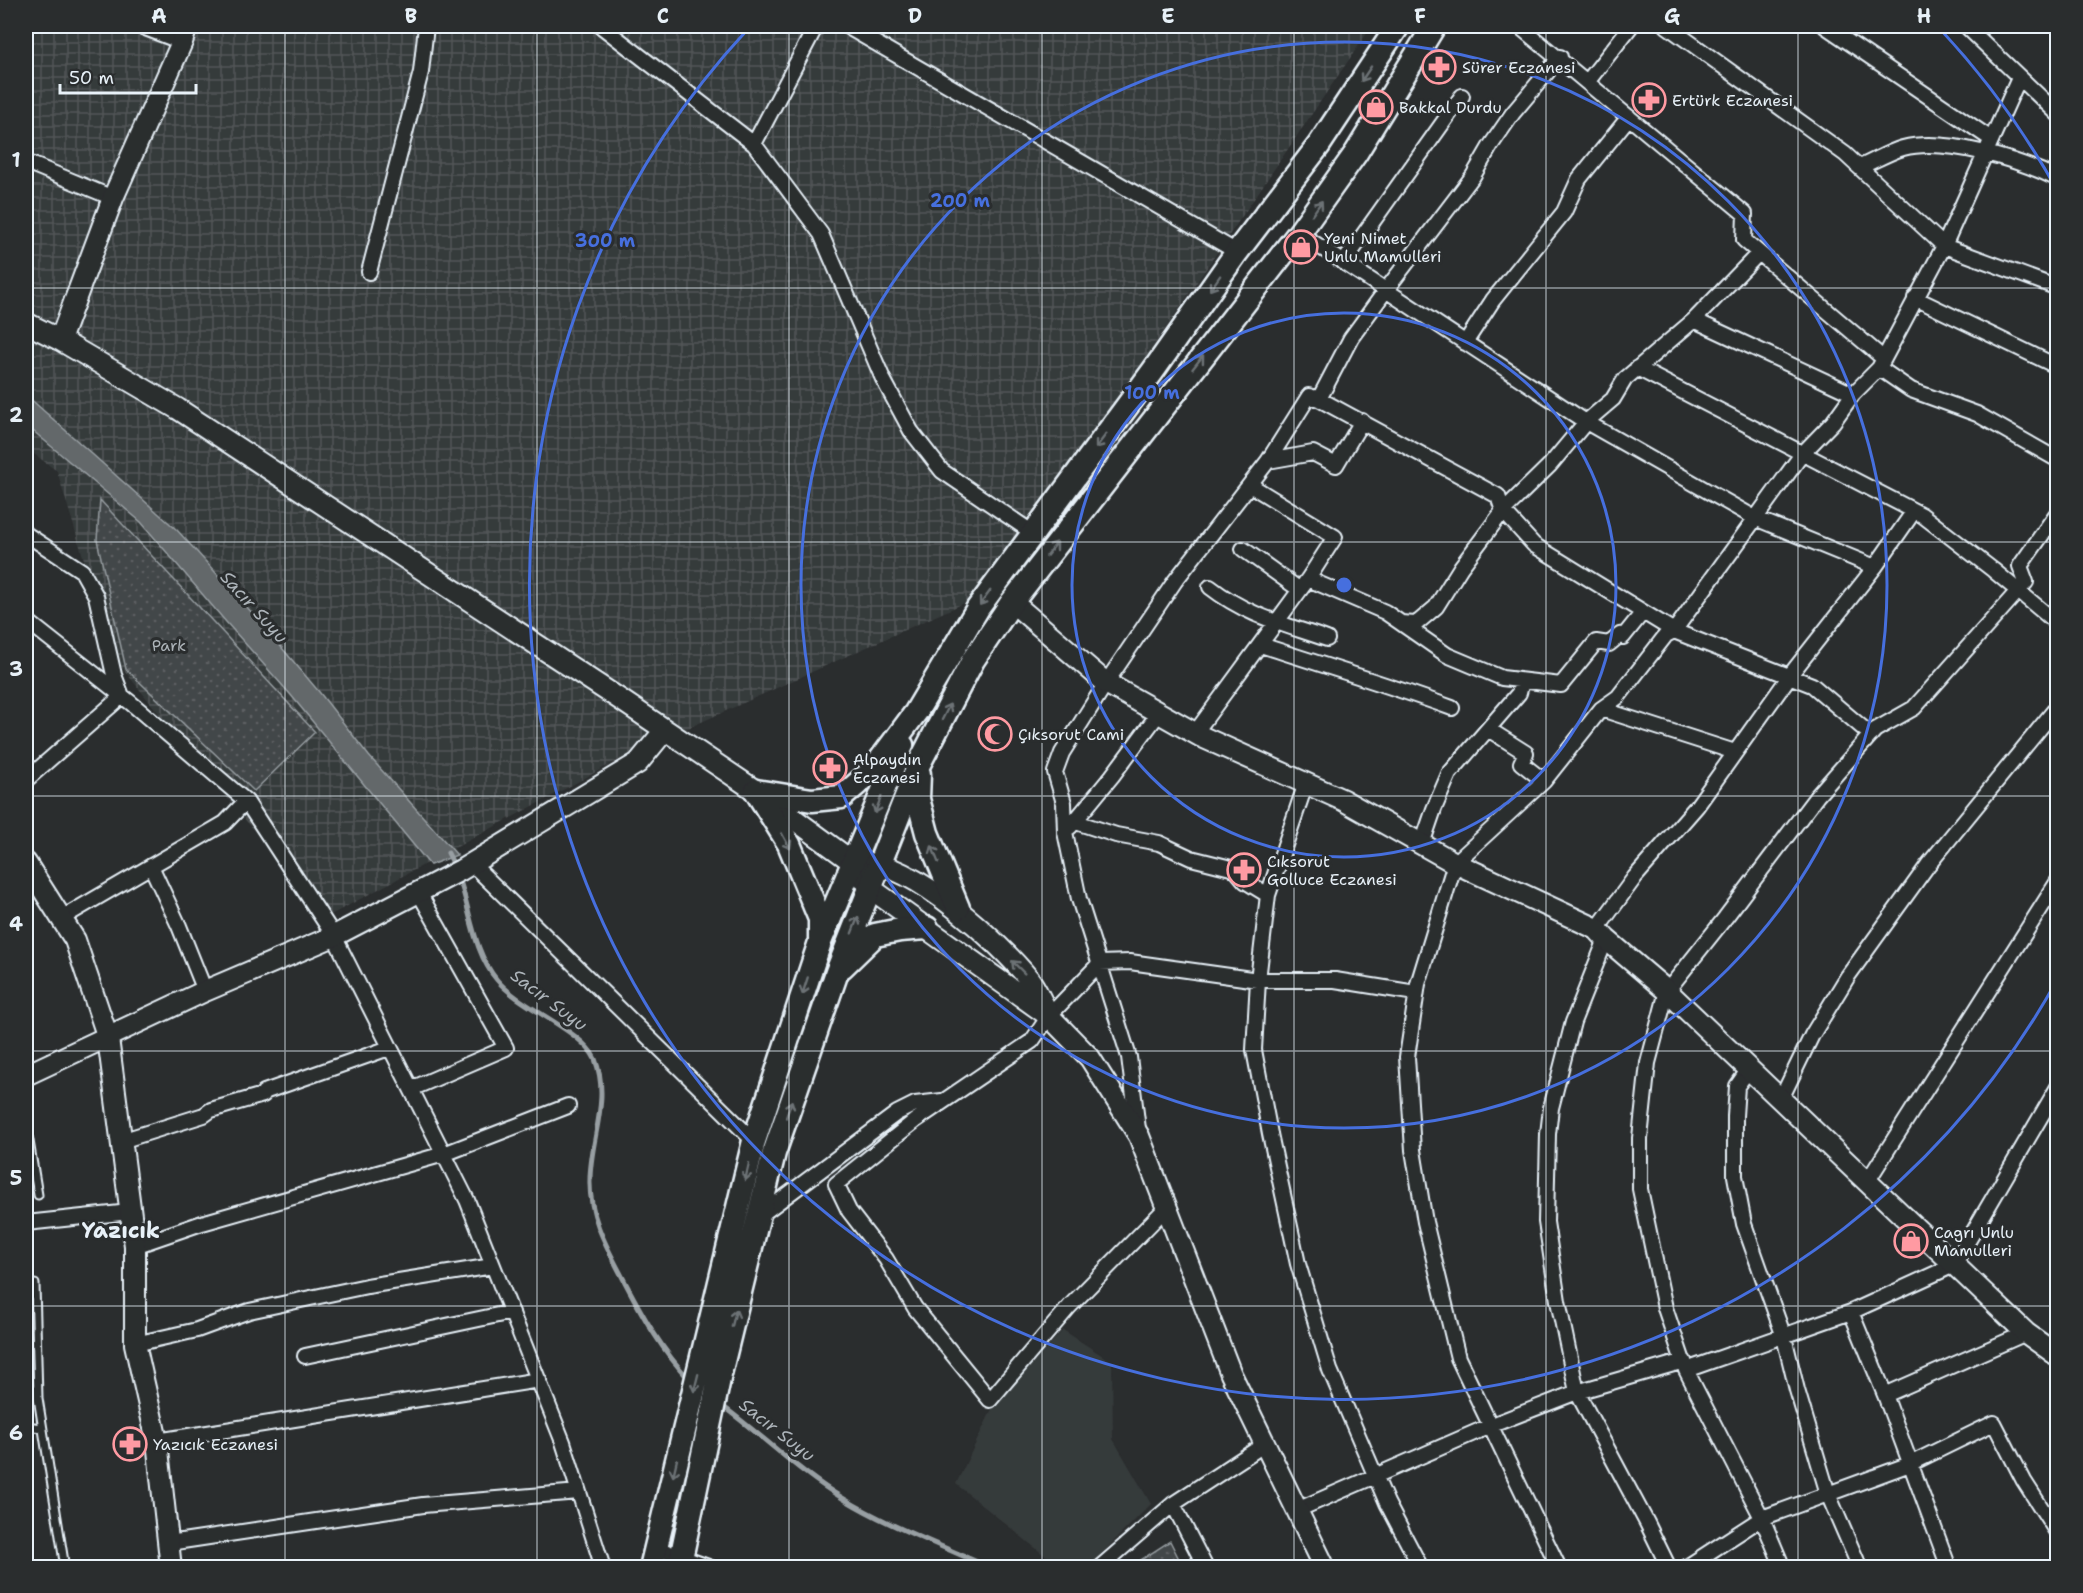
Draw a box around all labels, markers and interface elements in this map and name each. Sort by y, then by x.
text: A [151,3,167,29]
text: B [405,3,417,29]
text: C [657,3,669,29]
text: D [908,3,922,29]
text: E [1161,3,1175,29]
text: F [1414,3,1426,29]
text: G [1664,3,1680,29]
text: H [1917,3,1931,29]
pharmacy icon: Sürer Eczanesi [1421,49,1457,85]
scale bar [60,57,196,95]
place label: Sürer Eczanesi [1462,57,1576,78]
one-way arrow [1360,65,1372,82]
text: 50 m [69,66,114,90]
pharmacy icon: Ertürk Eczanesi [1631,82,1667,118]
shop icon: Bakkal Durdu [1358,89,1394,125]
place label: Ertürk Eczanesi [1672,90,1793,111]
place label: Bakkal Durdu [1399,97,1502,118]
text: 1 [11,147,21,173]
text: 200 m [930,189,991,213]
one-way arrow [1311,200,1323,216]
place label: Yeni Nimet Unlu Mamulleri [1324,228,1442,267]
text: 300 m [575,229,636,253]
shop icon: Yeni Nimet Unlu Mamulleri [1283,229,1319,265]
one-way arrow [1209,275,1221,291]
one-way arrow [1191,355,1204,371]
text: 100 m [1124,381,1180,405]
text: 2 [9,402,23,428]
one-way arrow [1094,433,1107,449]
one-way arrow [1045,541,1058,557]
water label: Sacır Suyu [215,566,293,648]
centre of rings [1334,575,1354,595]
one-way arrow [979,590,991,606]
park label: Park [152,635,186,656]
text: 3 [9,656,23,682]
one-way arrow [940,704,952,721]
mosque icon: Çıksorut Cami [977,716,1013,752]
place label: Çıksorut Cami [1018,724,1124,745]
place label: Alpaydın Eczanesi [853,749,922,788]
pharmacy icon: Alpaydın Eczanesi [812,750,848,786]
one-way arrow [871,796,882,814]
one-way arrow [780,832,792,849]
one-way arrow [929,846,940,864]
place label: Cıksorut Golluce Eczanesi [1267,851,1397,890]
pharmacy icon: Cıksorut Golluce Eczanesi [1226,852,1262,888]
text: 4 [9,911,23,937]
one-way arrow [850,917,861,935]
one-way arrow [1010,960,1025,975]
water label: Sacır Suyu [506,963,592,1037]
one-way arrow [799,976,810,995]
one-way arrow [784,1100,795,1119]
one-way arrow [741,1162,752,1182]
text: 5 [10,1165,22,1191]
district label: Yazıcık [82,1216,160,1245]
place label: Cagrı Unlu Mamulleri [1934,1222,2014,1261]
shop icon: Cagrı Unlu Mamulleri [1893,1223,1929,1259]
one-way arrow [728,1308,740,1327]
one-way arrow [689,1373,701,1392]
water label: Sacır Suyu [734,1393,820,1467]
text: 6 [9,1420,23,1446]
pharmacy icon: Yazıcık Eczanesi [112,1426,148,1462]
place label: Yazıcık Eczanesi [153,1434,278,1455]
one-way arrow [669,1458,680,1478]

